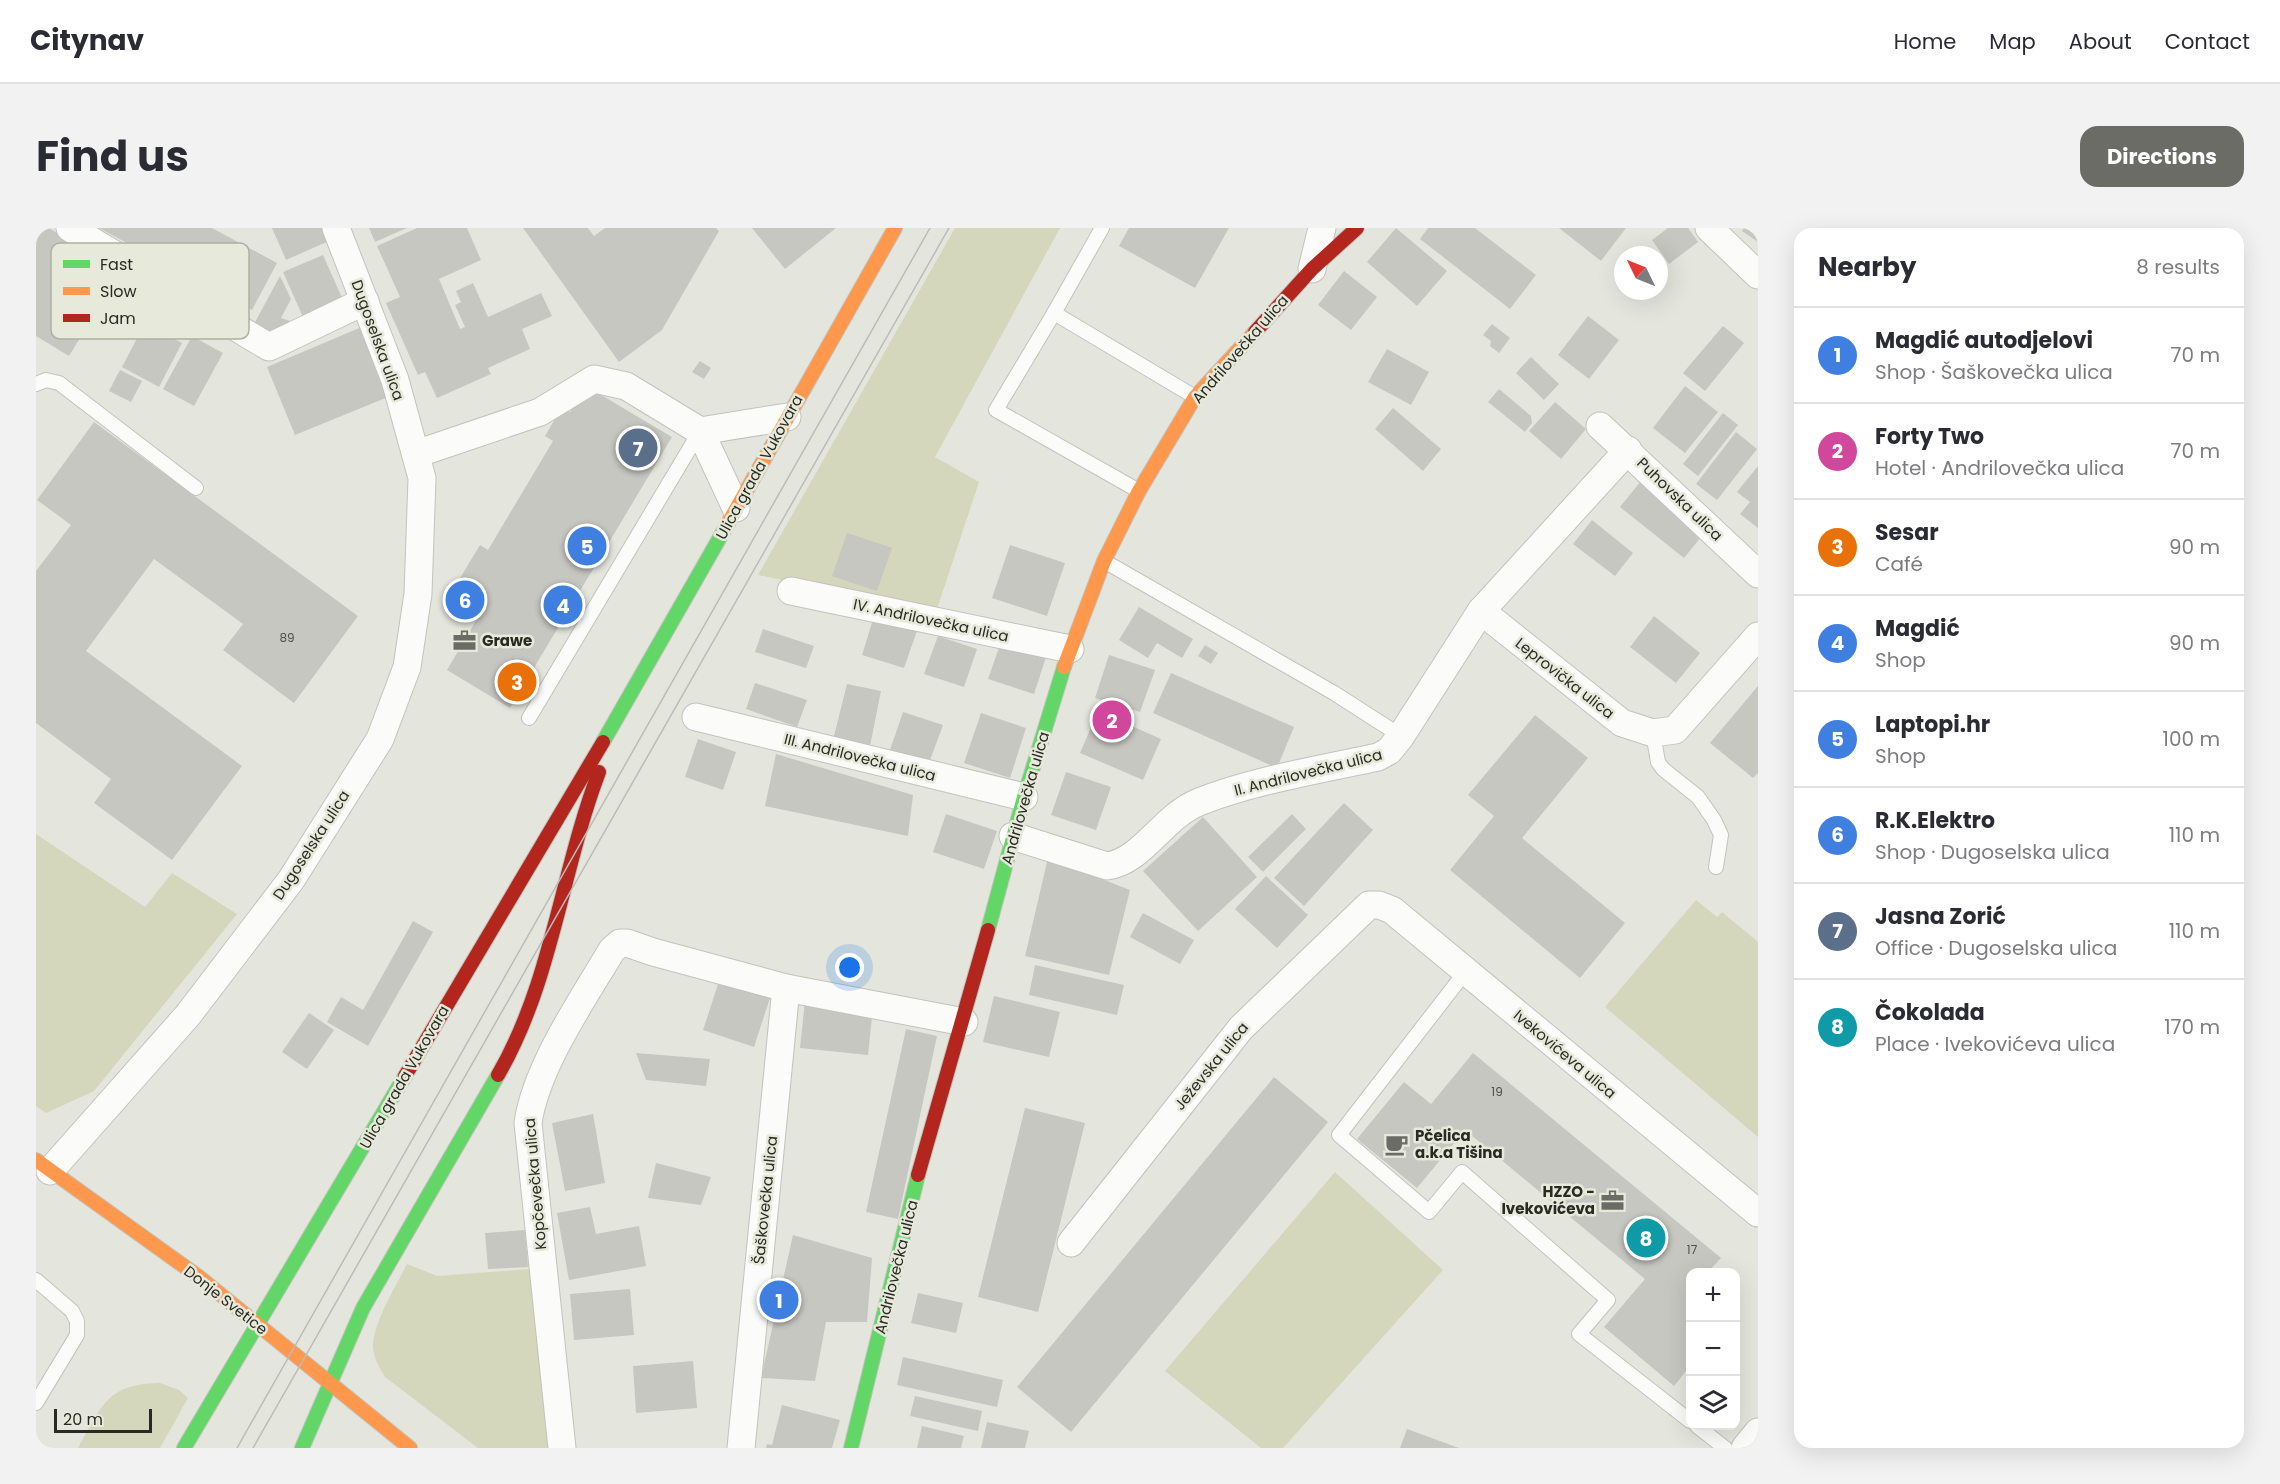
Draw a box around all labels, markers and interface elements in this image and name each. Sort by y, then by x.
text: Citynav [30,21,144,60]
text: Home [1894,27,1956,56]
text: Map [1989,27,2036,56]
text: About [2069,27,2132,56]
text: Contact [2165,27,2250,56]
button: Directions [2080,126,2244,187]
text: Find us [36,127,189,186]
legend [51,243,249,339]
north arrow [1614,246,1668,300]
text: Nearby [1818,249,1916,285]
text: Fast [100,253,133,276]
text: 8 results [2136,253,2220,281]
street label: Dugoselska ulica [346,277,410,403]
text: Slow [100,280,137,303]
street label: Andrilovečka ulica [1187,290,1293,408]
text: Jam [100,307,136,330]
text: Magdić autodjelovi [1875,325,2093,356]
text: 1 [1834,341,1841,369]
text: 70 m [2171,341,2220,369]
text: Shop · Šaškovečka ulica [1875,358,2113,386]
street label: Ulica grada Vukovara [710,391,808,543]
text: Forty Two [1875,421,1984,452]
pin: 7 [618,426,658,470]
text: 2 [1832,437,1843,465]
text: 70 m [2171,437,2220,465]
street label: Puhovska ulica [1632,453,1728,545]
text: Hotel · Andrilovečka ulica [1875,454,2124,482]
text: Sesar [1875,517,1939,548]
pin: 5 [568,524,606,568]
text: 3 [1831,533,1844,561]
text: 90 m [2169,533,2220,561]
text: Café [1875,550,1923,578]
pin: 6 [446,578,484,622]
pin: 4 [544,582,582,628]
street label: IV. Andrilovečka ulica [851,593,1011,647]
text: Magdić [1875,613,1960,644]
office icon: Grawe [451,627,477,653]
house number: 89 [279,629,295,646]
text: 4 [1831,629,1844,657]
text: 90 m [2169,629,2220,657]
place label: Grawe [482,630,532,651]
street label: Leprovička ulica [1511,633,1619,723]
text: Shop [1875,646,1926,674]
pin: 3 [498,660,536,704]
pin: 2 [1092,698,1132,742]
text: Laptopi.hr [1875,709,1990,740]
text: 5 [1831,725,1844,753]
text: 100 m [2163,725,2220,753]
street label: III. Andrilovečka ulica [782,728,938,786]
street label: Andrilovečka ulica [996,729,1054,867]
text: Shop [1875,742,1926,770]
street label: II. Andrilovečka ulica [1232,743,1384,801]
street label: Dugoselska ulica [268,786,354,904]
text: R.K.Elektro [1875,805,1995,836]
text: 6 [1831,821,1844,849]
text: 110 m [2169,821,2220,849]
text: Shop · Dugoselska ulica [1875,838,2110,866]
text: Jasna Zorić [1875,901,2006,932]
text: 7 [1832,917,1843,945]
text: 110 m [2169,917,2220,945]
text: Office · Dugoselska ulica [1875,934,2117,962]
your location [835,953,864,982]
text: Čokolada [1875,997,1985,1028]
street label: Ulica grada Vukovara [354,1001,454,1153]
street label: Ivekovićeva ulica [1509,1005,1621,1103]
text: 8 [1831,1013,1844,1041]
text: 170 m [2164,1013,2220,1041]
street label: Ježevska ulica [1169,1018,1253,1114]
text: Place · Ivekovićeva ulica [1875,1030,2115,1058]
house number: 19 [1491,1083,1503,1100]
street label: Kopčevečka ulica [519,1117,551,1251]
place label: Pčelica a.k.a Tišina [1415,1125,1503,1163]
cafe icon: Pčelica a.k.a Tišina [1384,1131,1410,1157]
street label: Šaškovečka ulica [748,1135,782,1265]
place label: HZZO - Ivekovićeva [1501,1181,1595,1219]
office icon: HZZO - Ivekovićeva [1600,1187,1626,1213]
street label: Andrilovečka ulica [869,1198,923,1336]
pin: 8 [1626,1216,1666,1260]
house number: 17 [1687,1241,1698,1258]
street label: Donje Svetice [180,1261,272,1339]
map controls [1686,1268,1740,1430]
button: + [1686,1268,1740,1322]
pin: 1 [760,1278,798,1322]
button: − [1686,1322,1740,1376]
button: layers [1686,1376,1740,1430]
scale bar [54,1406,152,1434]
text: 20 m [63,1408,103,1431]

